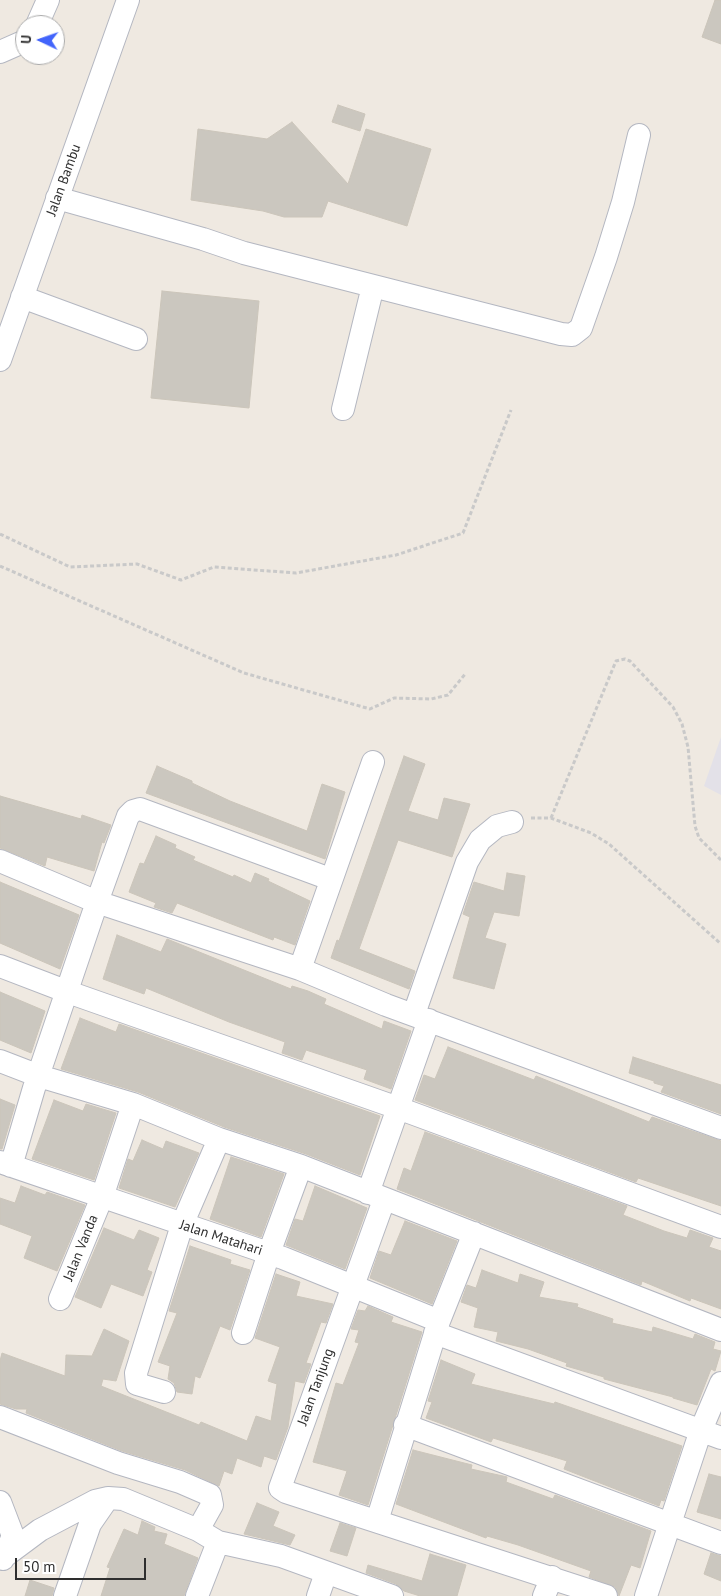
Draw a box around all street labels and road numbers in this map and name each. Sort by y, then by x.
street label: Jalan Bambu [43,142,85,218]
street label: Jalan Vanda [60,1213,102,1283]
street label: Jalan Matahari [177,1217,265,1259]
street label: Jalan Tanjung [294,1346,338,1428]

